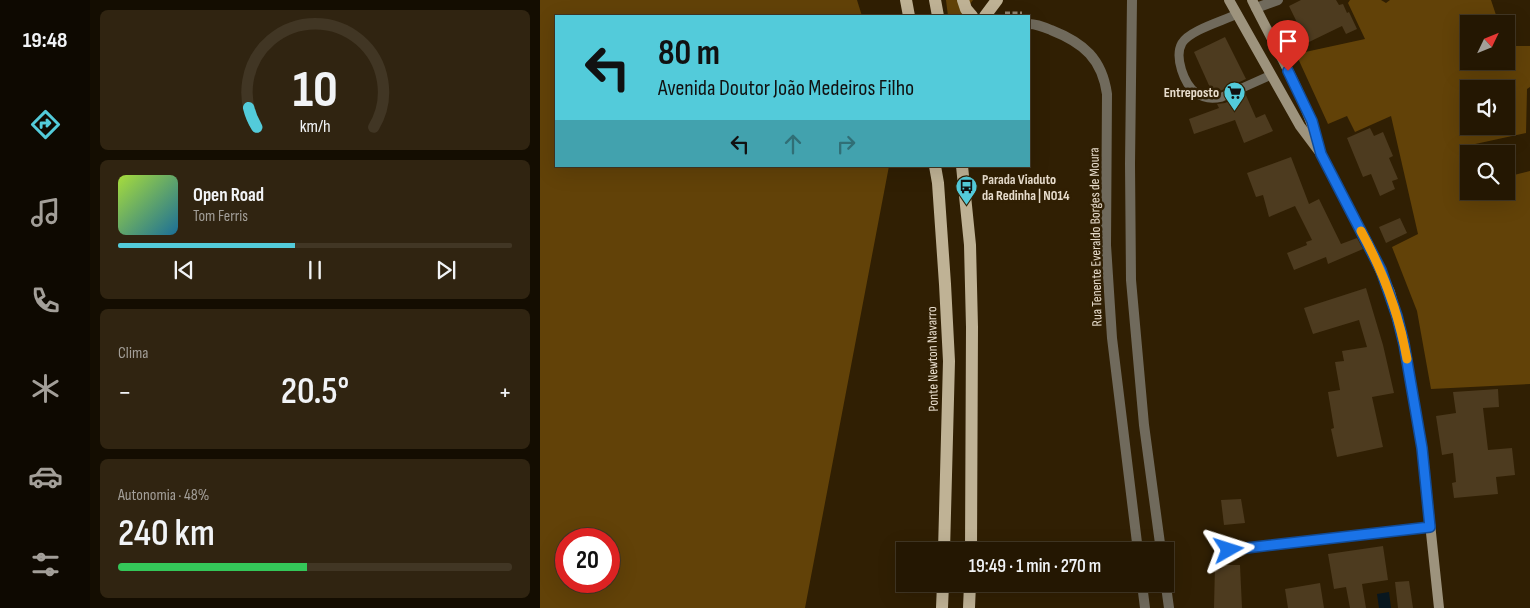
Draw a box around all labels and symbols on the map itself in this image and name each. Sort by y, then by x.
north arrow [1460,15,1515,70]
pin [1267,20,1309,71]
supermarket icon: Entreposto [1223,80,1247,111]
place label: Entreposto [1164,84,1219,101]
street label: Rua Tenente Everaldo Borges de Moura [1085,147,1106,327]
place label: Parada Viaduto da Redinha | N014 [982,171,1070,204]
bus stop icon: Parada Viaduto da Redinha | N014 [954,175,978,206]
street label: Ponte Newton Navarro [923,306,942,412]
position arrow [1202,523,1254,575]
speed limit sign: 20 [555,528,620,593]

